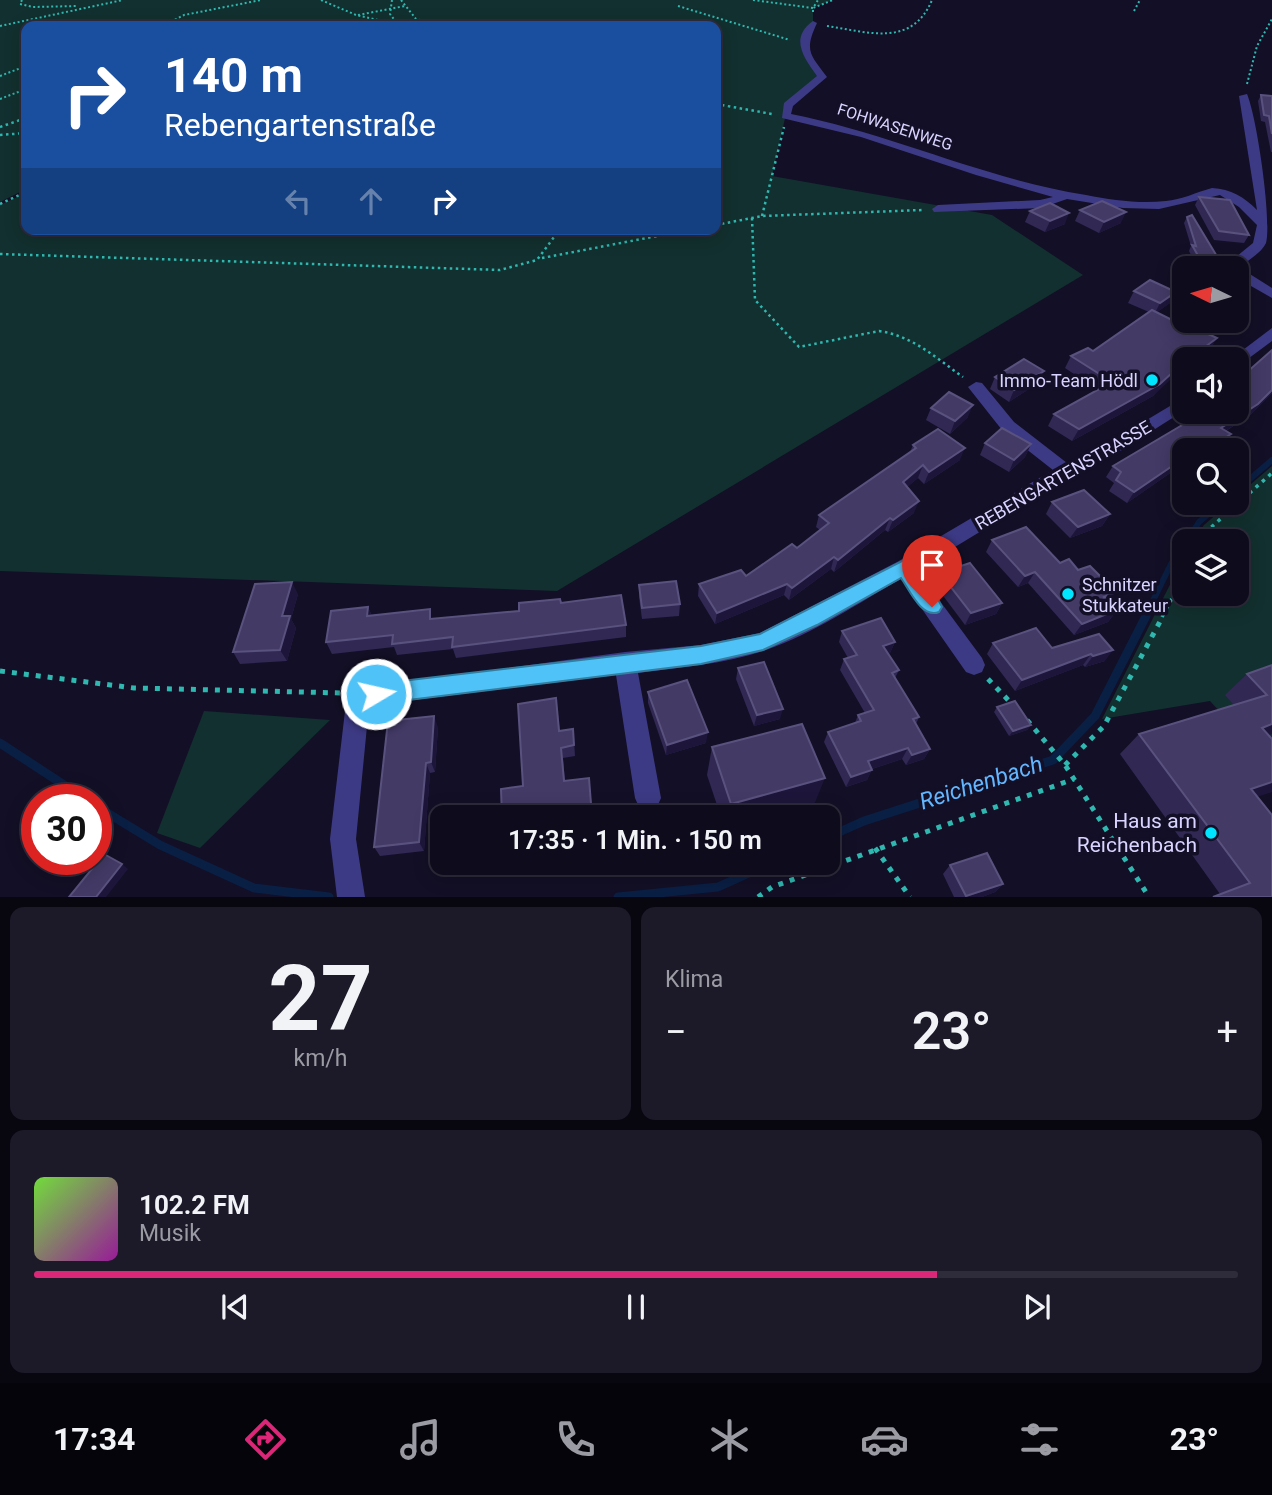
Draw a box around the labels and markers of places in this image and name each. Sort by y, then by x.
place label: Immo-Team Hödl [999,370,1138,391]
marker: Immo-Team Hödl [1144,372,1160,388]
pin [902,535,962,607]
place label: Schnitzer Stukkateur [1082,574,1168,616]
marker: Schnitzer Stukkateur [1060,586,1076,602]
place label: Haus am Reichenbach [1077,809,1197,857]
marker: Haus am Reichenbach [1203,825,1219,841]

